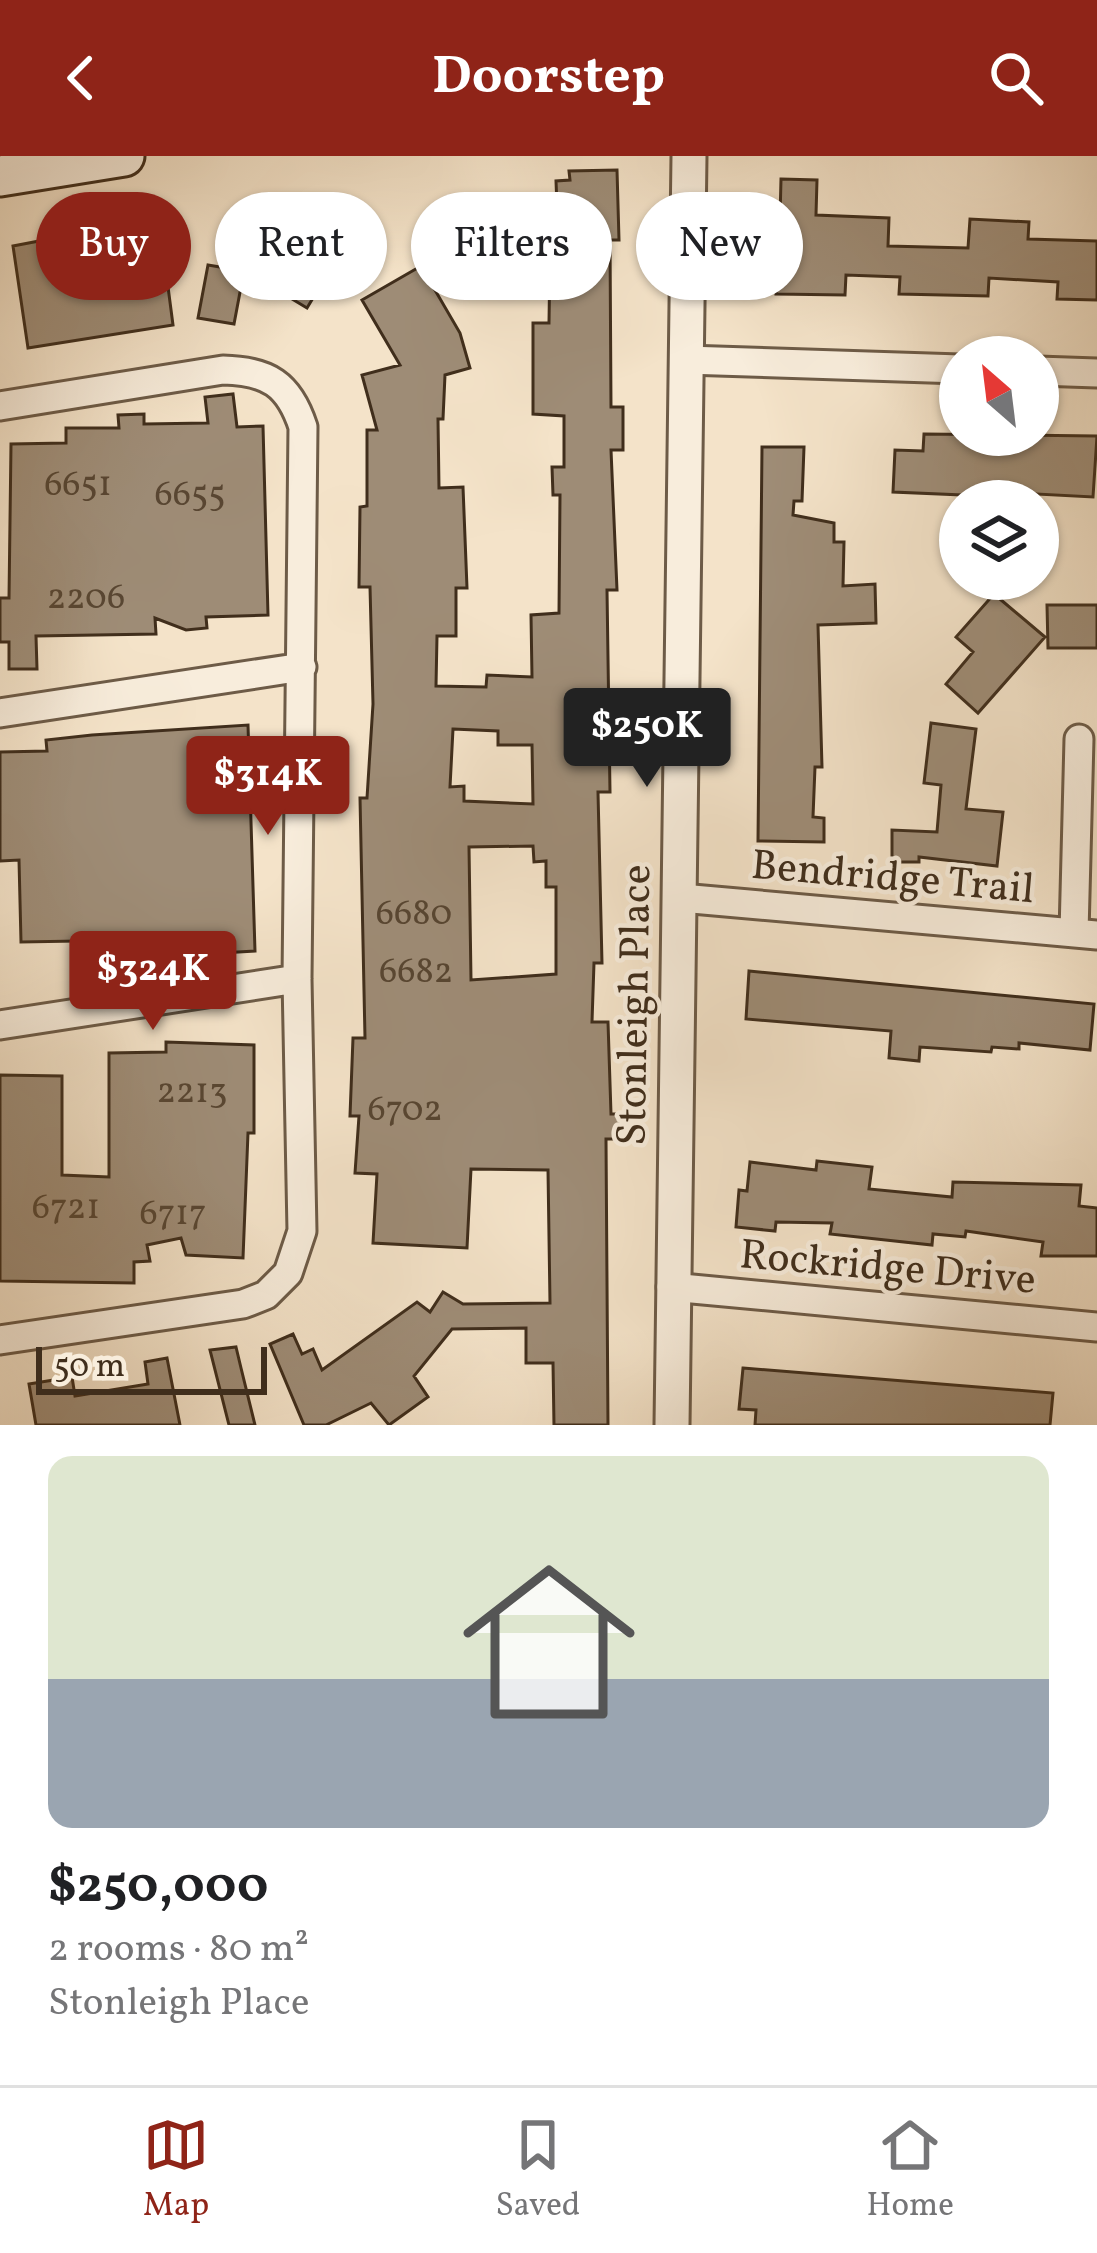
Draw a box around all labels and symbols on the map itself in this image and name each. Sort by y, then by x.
north arrow [939,336,1059,456]
house number: 6651 [44,461,112,511]
house number: 6655 [154,471,226,521]
house number: 2206 [47,574,125,624]
pin: $250K [563,688,731,790]
pin: $314K [184,736,352,838]
street label: Bendridge Trail [749,838,1037,921]
street label: Stonleigh Place [605,864,668,1146]
house number: 6680 [376,890,452,940]
pin: $324K [69,931,237,1033]
house number: 6682 [379,948,453,998]
house number: 2213 [156,1068,228,1118]
house number: 6702 [367,1086,443,1136]
house number: 6721 [32,1184,100,1234]
house number: 6717 [139,1190,207,1240]
street label: Rockridge Drive [737,1227,1038,1312]
scale bar [36,1341,267,1394]

